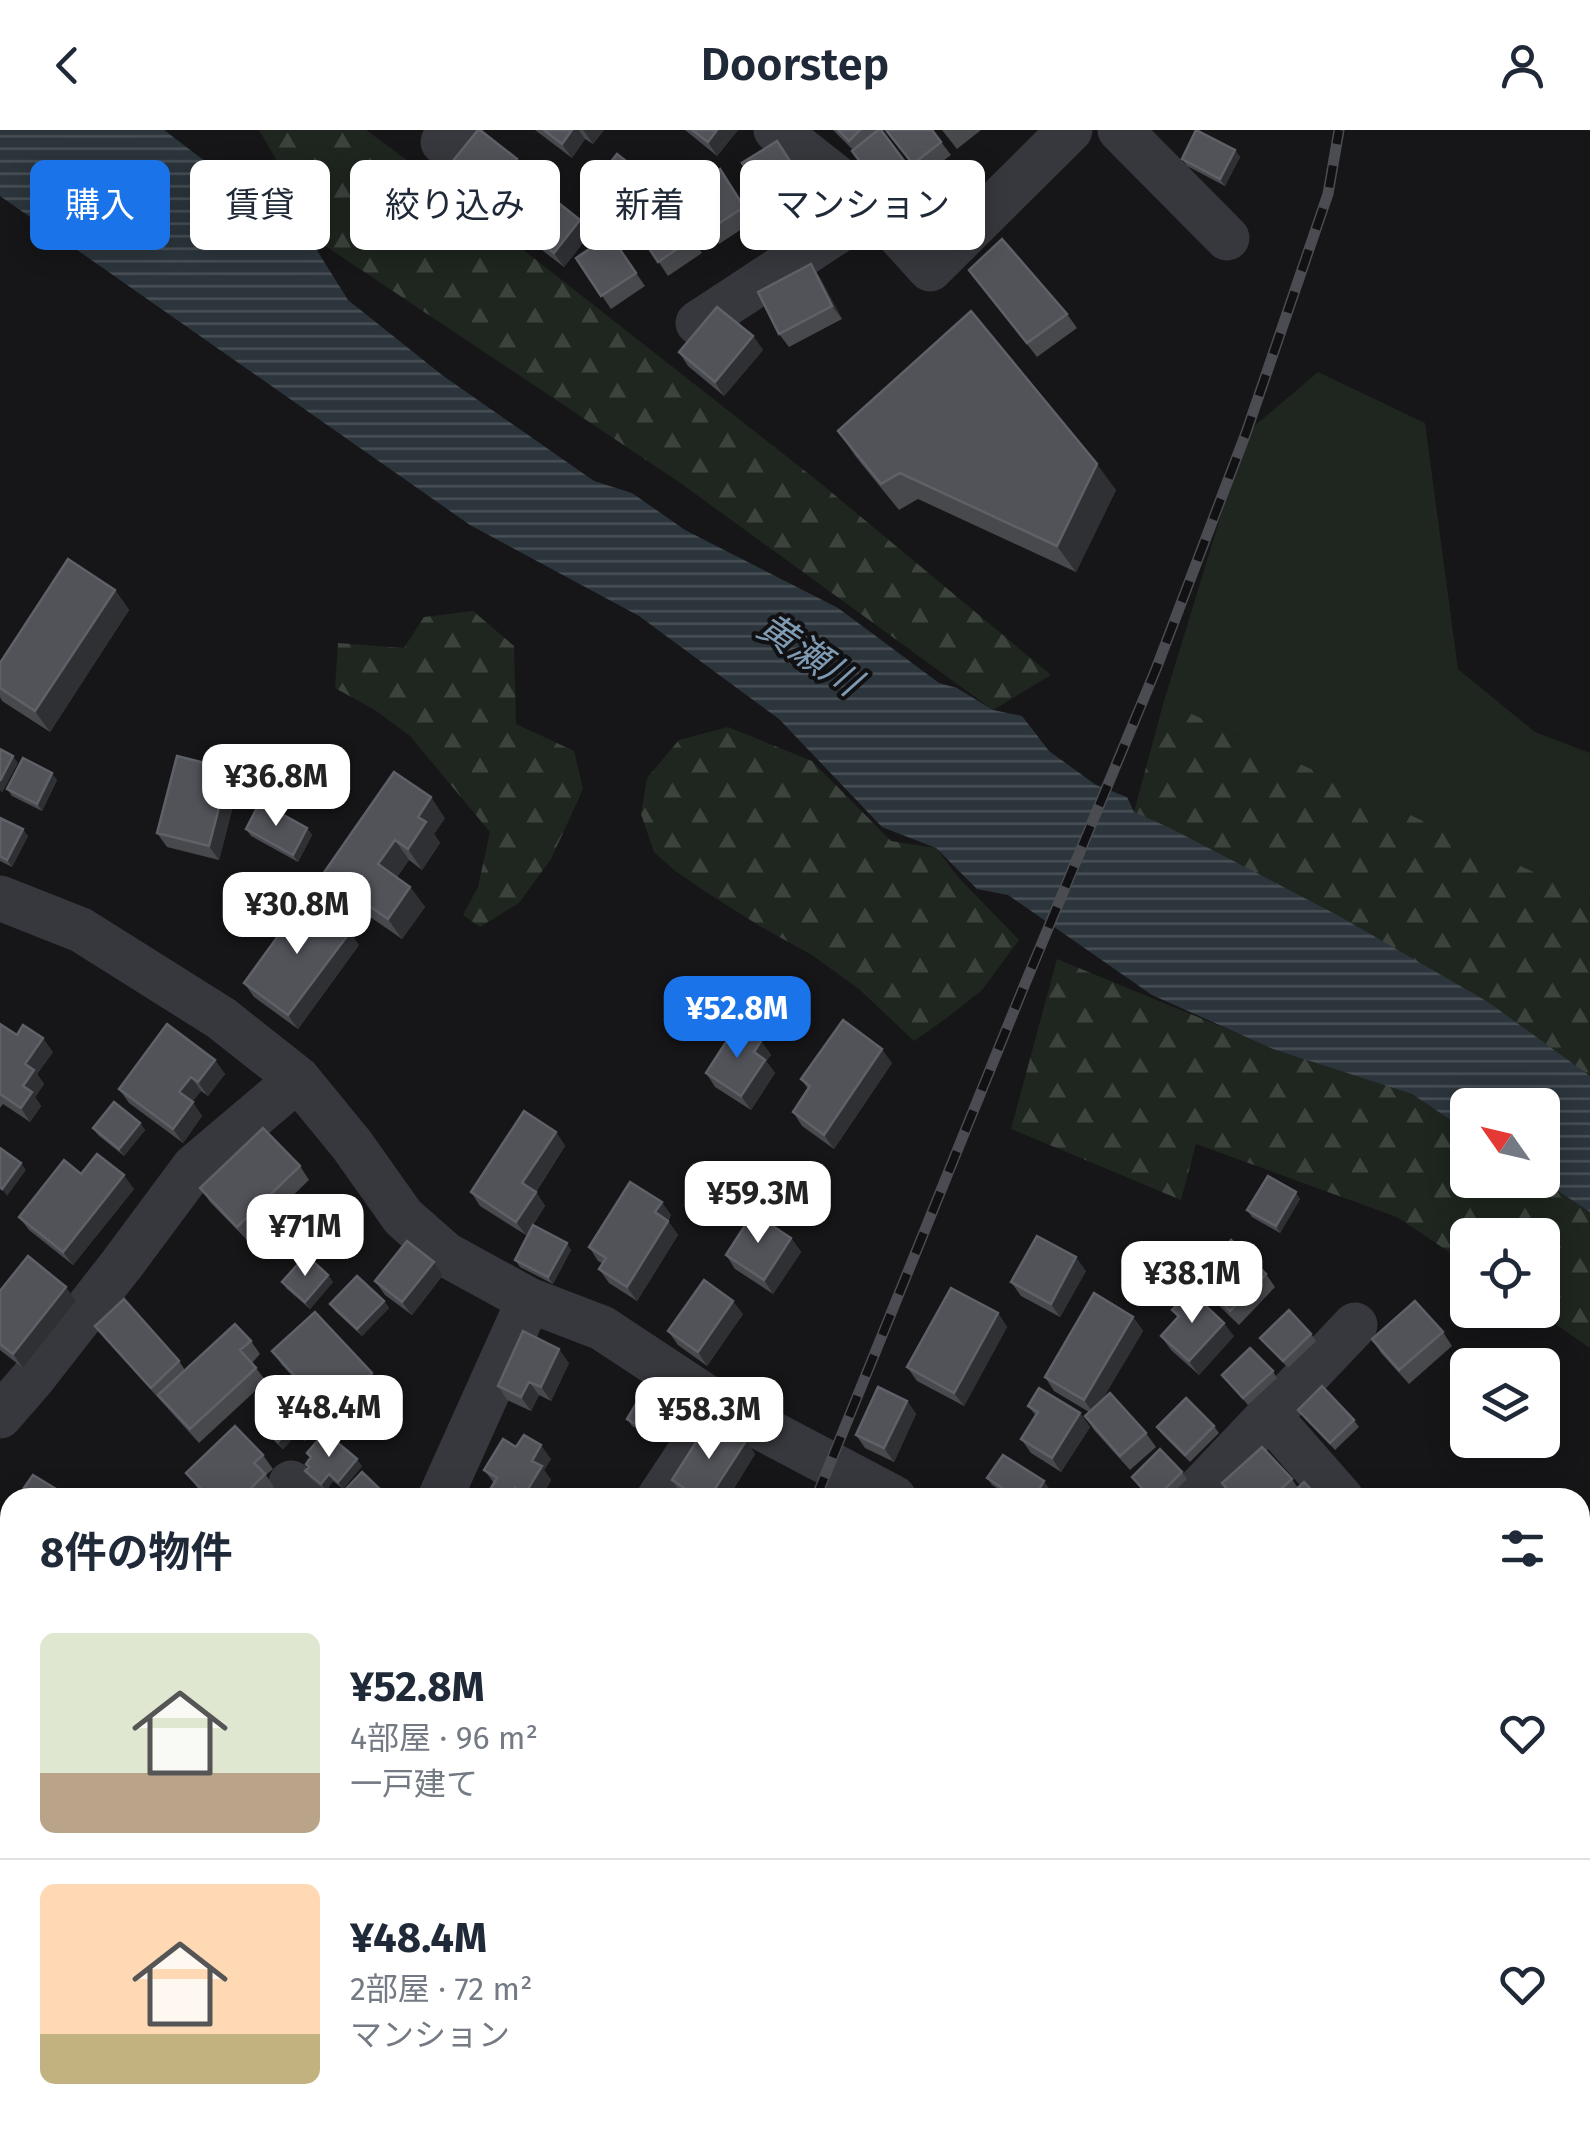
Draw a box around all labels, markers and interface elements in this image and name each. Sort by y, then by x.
icon: back [40,38,95,93]
text: Doorstep [701,38,889,92]
icon: person [1495,38,1550,93]
chip: 購入 [30,160,170,250]
chip: 賃貸 [190,160,330,250]
chip: 絞り込み [350,160,560,250]
chip: 新着 [580,160,720,250]
chip: マンション [740,160,985,250]
water label: 黄瀬川 [749,603,872,707]
pin: ¥36.8M [195,744,357,829]
text: ¥36.8M [224,757,328,795]
pin: ¥30.8M [216,872,378,957]
text: ¥30.8M [245,885,349,923]
pin: ¥52.8M [656,976,818,1061]
text: ¥52.8M [686,989,788,1027]
north arrow [1450,1088,1560,1198]
map controls [1450,1088,1560,1458]
pin: ¥59.3M [677,1161,839,1246]
text: ¥59.3M [707,1174,809,1212]
pin: ¥71M [246,1194,364,1279]
text: ¥71M [269,1207,341,1245]
button: locate [1450,1218,1560,1328]
pin: ¥38.1M [1111,1241,1273,1326]
text: ¥38.1M [1143,1254,1241,1292]
button: layers [1450,1348,1560,1458]
pin: ¥48.4M [248,1375,410,1460]
pin: ¥58.3M [628,1377,790,1462]
text: ¥48.4M [277,1388,381,1426]
text: ¥58.3M [657,1390,761,1428]
icon: filters [1495,1521,1550,1576]
text: 8件の物件 [40,1528,232,1578]
text: ¥52.8M [350,1662,485,1712]
icon: home [120,1673,240,1793]
icon: heart [1495,1706,1550,1761]
text: 4部屋 · 96 m² [350,1719,538,1757]
text: 一戸建て [350,1765,478,1803]
text: ¥48.4M [350,1913,487,1963]
icon: home [120,1924,240,2044]
icon: heart [1495,1957,1550,2012]
text: 2部屋 · 72 m² [350,1970,533,2008]
text: マンション [350,2016,510,2054]

